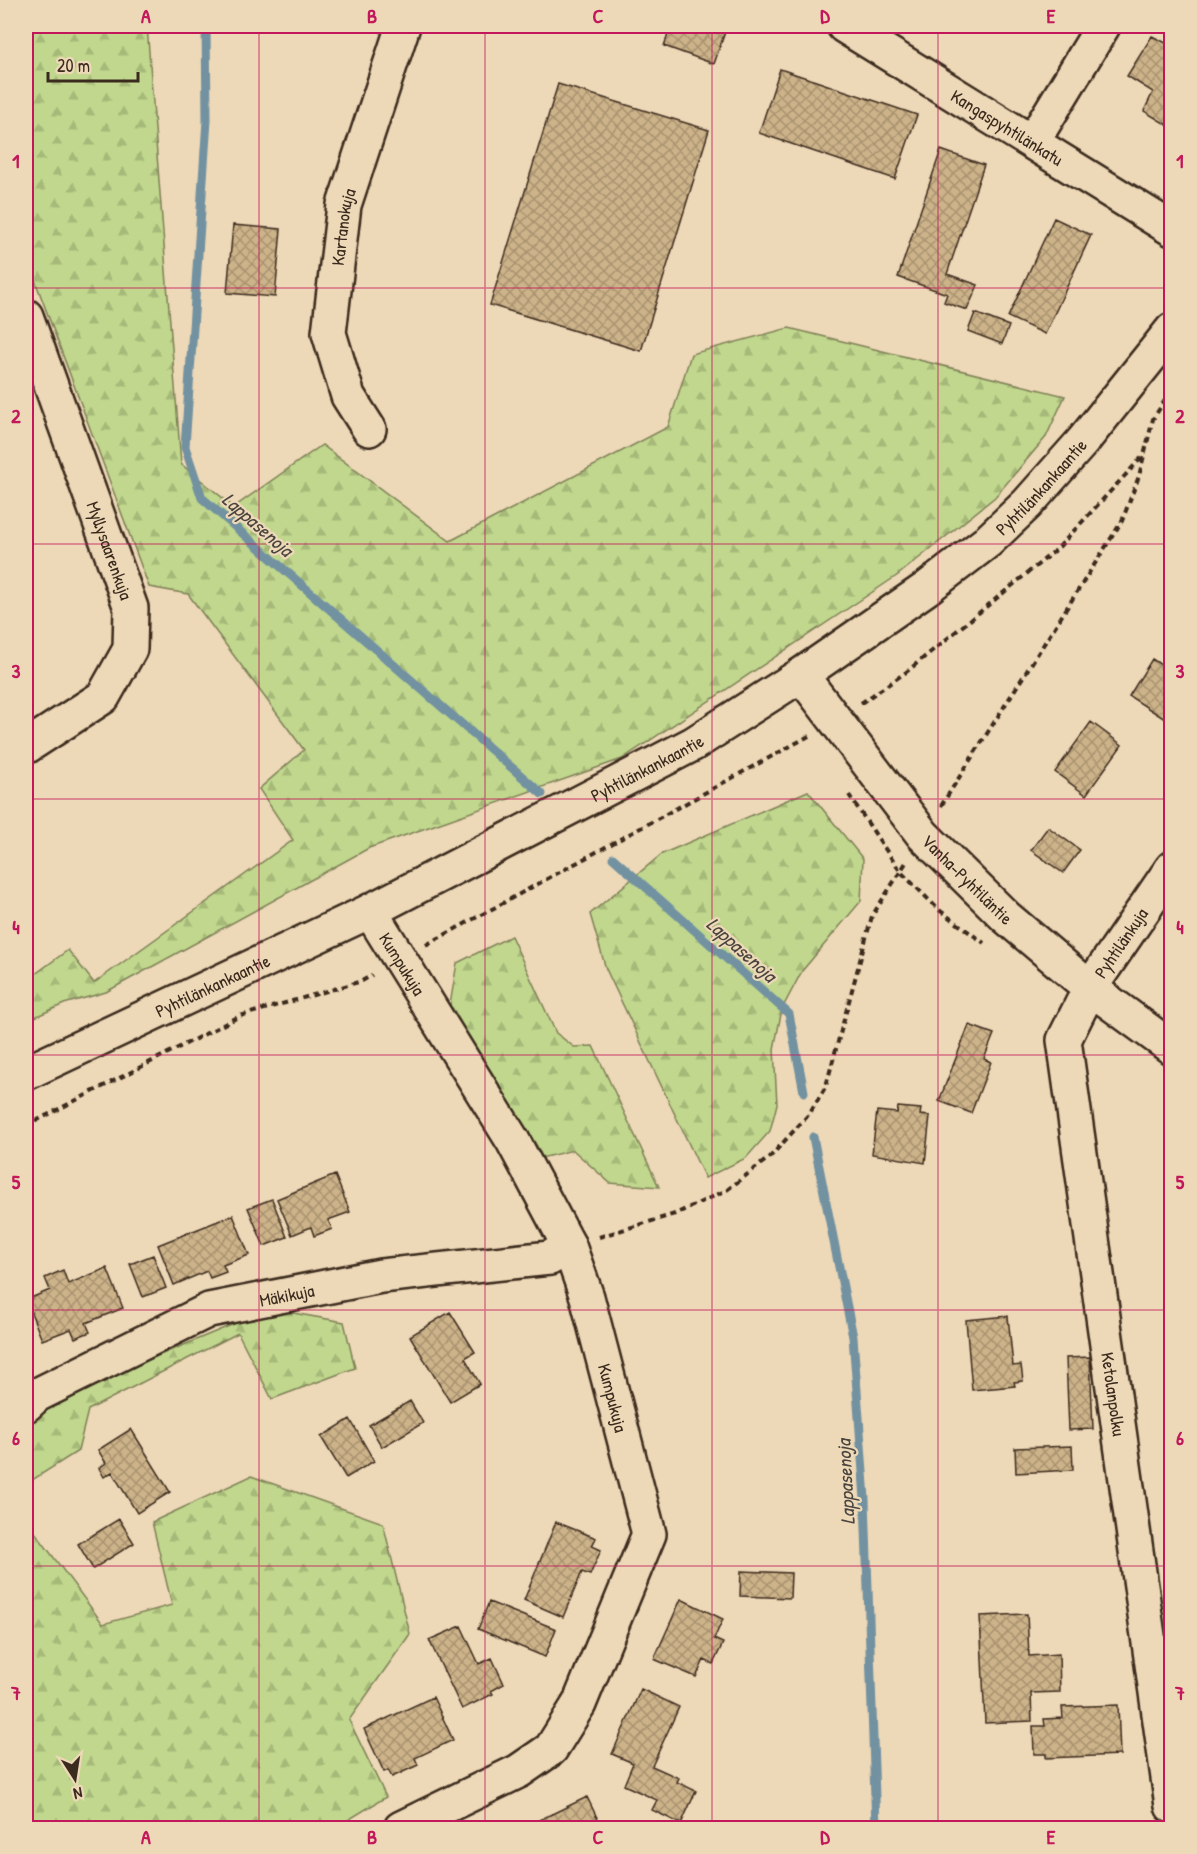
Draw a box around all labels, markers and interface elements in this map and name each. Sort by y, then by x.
text: A [141,2,151,29]
text: B [367,2,377,29]
text: C [593,2,604,29]
text: D [820,2,830,29]
text: E [1047,2,1056,29]
scale bar [48,45,138,83]
text: 20 m [57,53,90,78]
street label: Kangaspyhtilänkatu [946,83,1068,171]
text: 1 [12,147,20,174]
text: 1 [1176,147,1184,174]
street label: Kartanokuja [325,185,361,267]
text: 2 [11,402,21,429]
text: 2 [1175,402,1185,429]
street label: Pyhtilänkankaantie [989,433,1092,541]
water label: Lappasenoja [216,486,301,564]
street label: Myllysaarenkuja [81,498,139,603]
text: 3 [12,657,21,684]
text: 3 [1176,657,1185,684]
street label: Pyhtilänkankaantie [586,728,708,807]
street label: Vanha-Pyhtiläntie [917,829,1018,930]
street label: Pyhtilänkuja [1088,903,1154,983]
water label: Lappasenoja [701,910,784,990]
text: 4 [12,913,20,940]
text: 4 [1176,913,1184,940]
street label: Kumpukuja [374,927,432,1000]
street label: Pyhtilänkankaantie [151,948,274,1023]
text: 5 [12,1168,21,1195]
text: 5 [1176,1168,1185,1195]
street label: Mäkikuja [257,1277,316,1312]
street label: Ketolanpolku [1096,1350,1132,1438]
street label: Kumpukuja [592,1361,634,1435]
text: 6 [12,1424,20,1451]
text: 6 [1176,1424,1184,1451]
water label: Lappasenoja [829,1436,862,1525]
text: 7 [10,1679,21,1706]
text: 7 [1174,1679,1185,1706]
north arrow [45,1749,105,1809]
text: N [71,1782,85,1805]
text: A [141,1823,151,1850]
text: B [367,1823,377,1850]
text: C [593,1823,604,1850]
text: D [820,1823,830,1850]
text: E [1047,1823,1056,1850]

